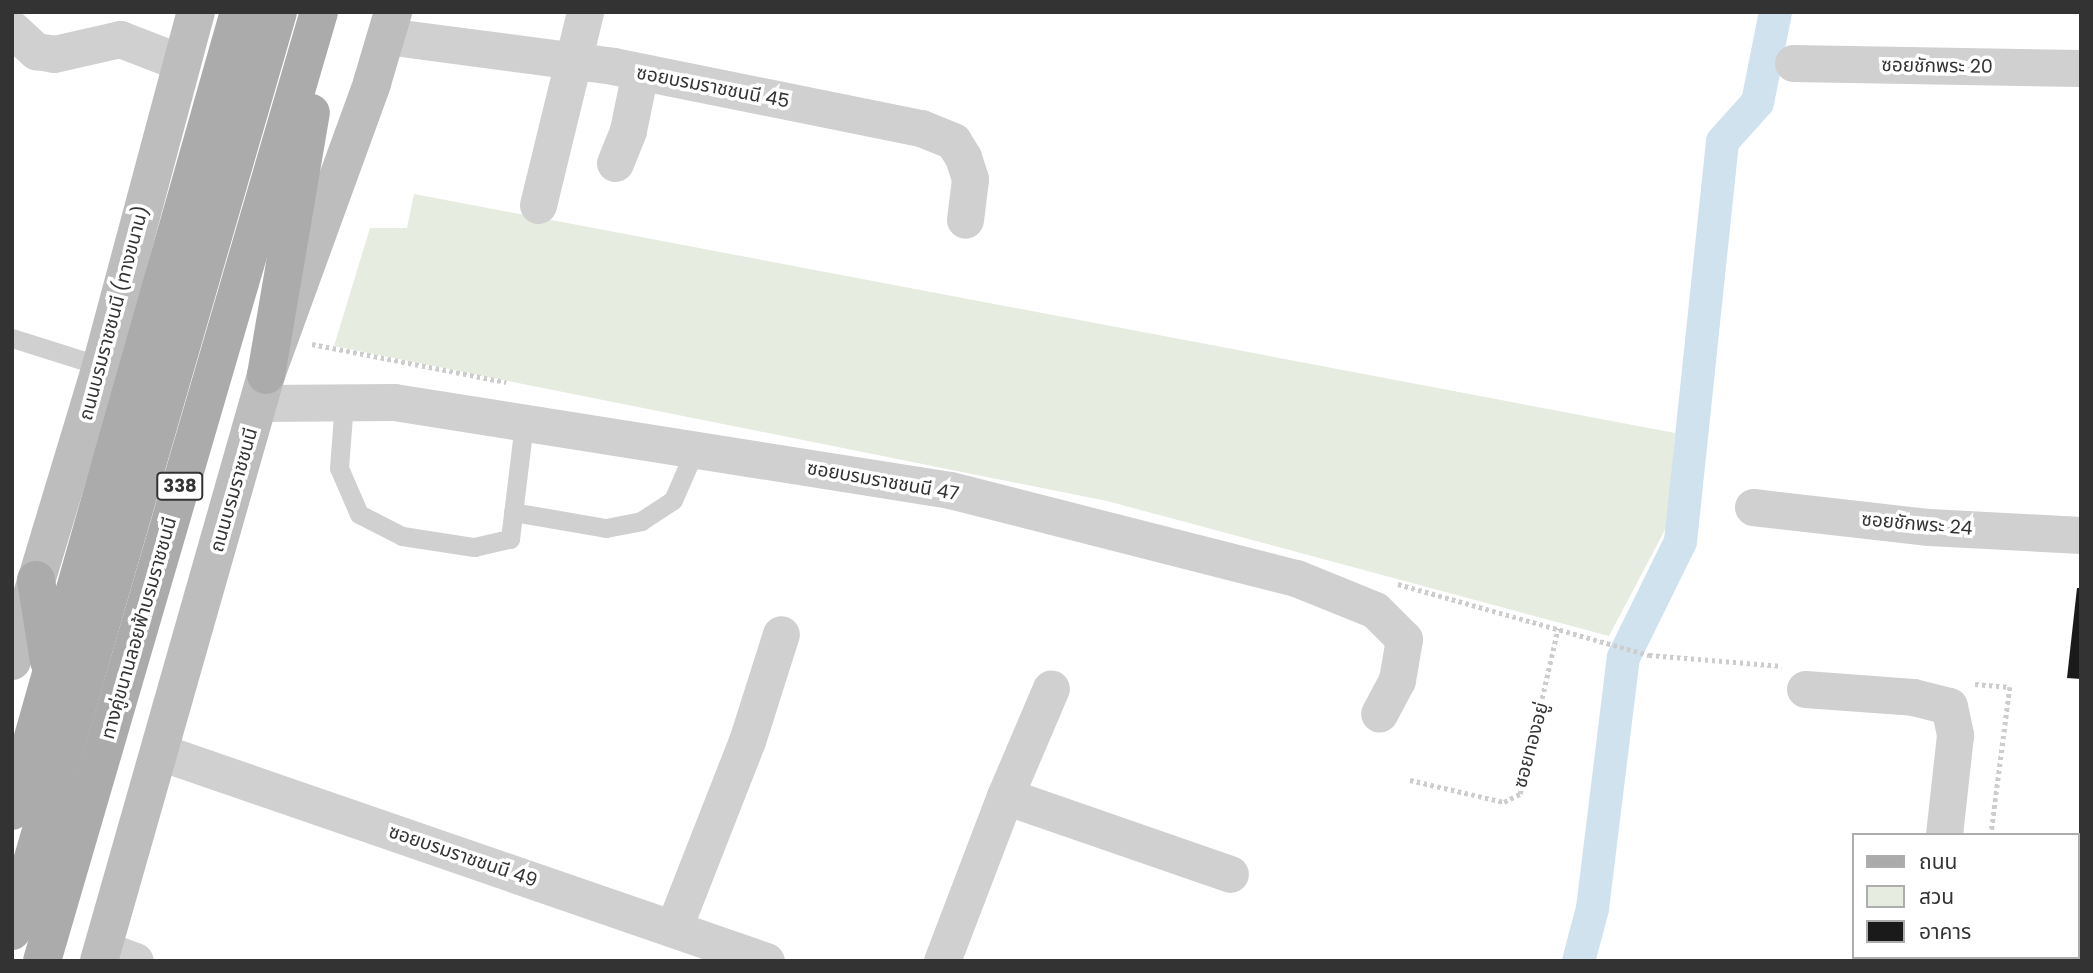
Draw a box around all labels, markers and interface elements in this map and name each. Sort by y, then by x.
street label: ซอยชักพระ 20 [1881,54,1993,78]
street label: ซอยบรมราชชนนี 45 [635,61,791,113]
street label: ถนนบรมราชชนนี (ทางขนาน) [74,203,154,423]
street label: ถนนบรมราชชนนี [205,425,263,555]
street label: ซอยบรมราชชนนี 47 [805,456,961,506]
road number: 338 [156,472,204,500]
street label: ซอยชักพระ 24 [1860,508,1974,540]
street label: ทางคู่ขนานลอยฟ้าบรมราชชนนี [96,514,182,742]
street label: ซอยทองอยู่ [1509,700,1553,790]
street label: ซอยบรมราชชนนี 49 [386,820,540,892]
legend [1852,833,2079,959]
text: ถนน [1919,847,1957,876]
text: สวน [1919,882,1954,911]
text: อาคาร [1919,917,1971,946]

